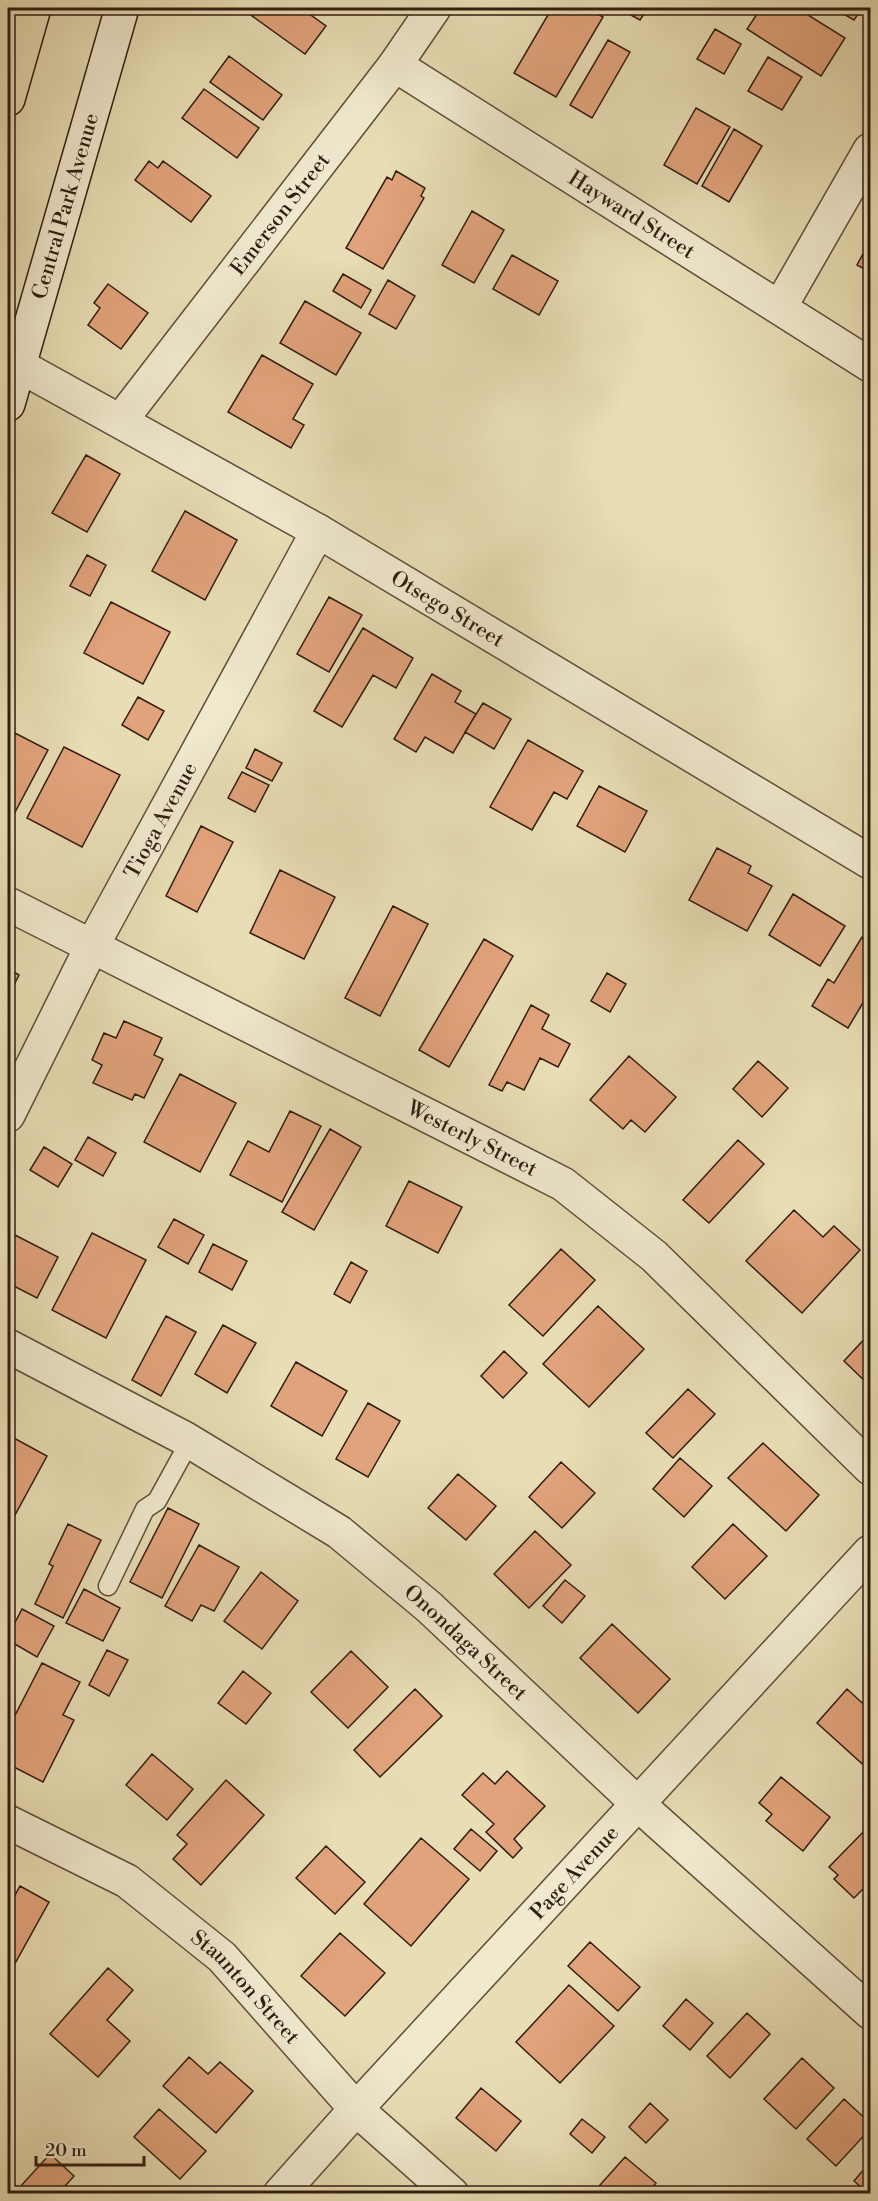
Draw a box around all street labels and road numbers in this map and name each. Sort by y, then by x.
street label: Central Park Avenue [27,110,105,302]
street label: Emerson Street [225,148,336,281]
street label: Hayward Street [563,166,700,265]
street label: Otsego Street [386,566,509,654]
street label: Tioga Avenue [119,758,204,883]
street label: Westerly Street [402,1095,542,1183]
street label: Onondaga Street [398,1580,533,1707]
street label: Page Avenue [525,1821,625,1926]
street label: Staunton Street [185,1925,305,2050]

